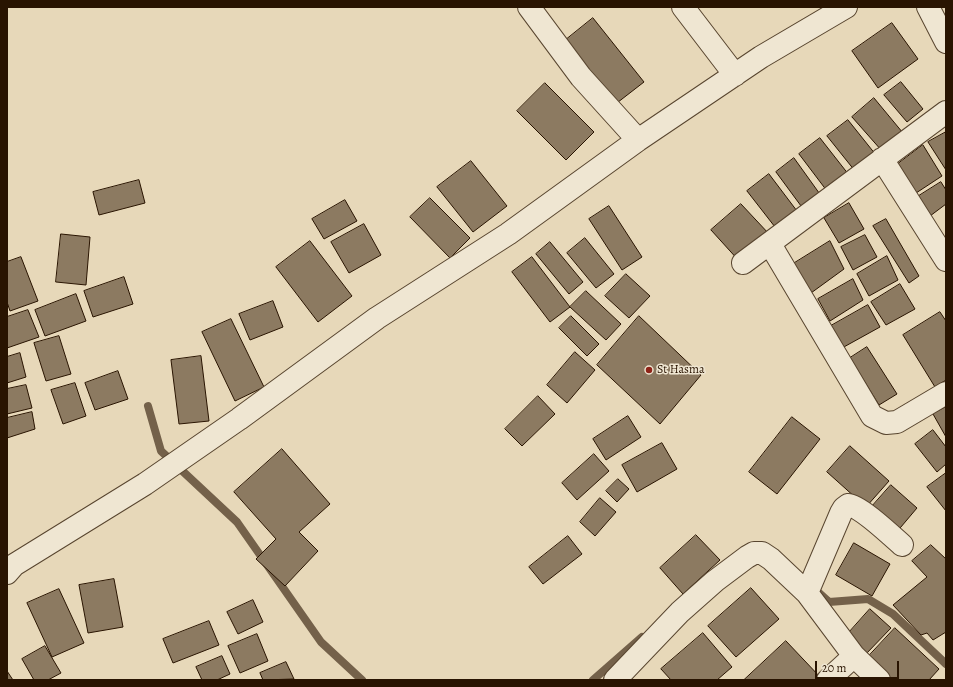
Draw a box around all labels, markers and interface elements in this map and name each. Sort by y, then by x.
place label: St Hasma [657,363,704,377]
marker: St Hasma [644,365,654,375]
scale bar [817,653,901,679]
text: 20 m [822,660,846,676]

